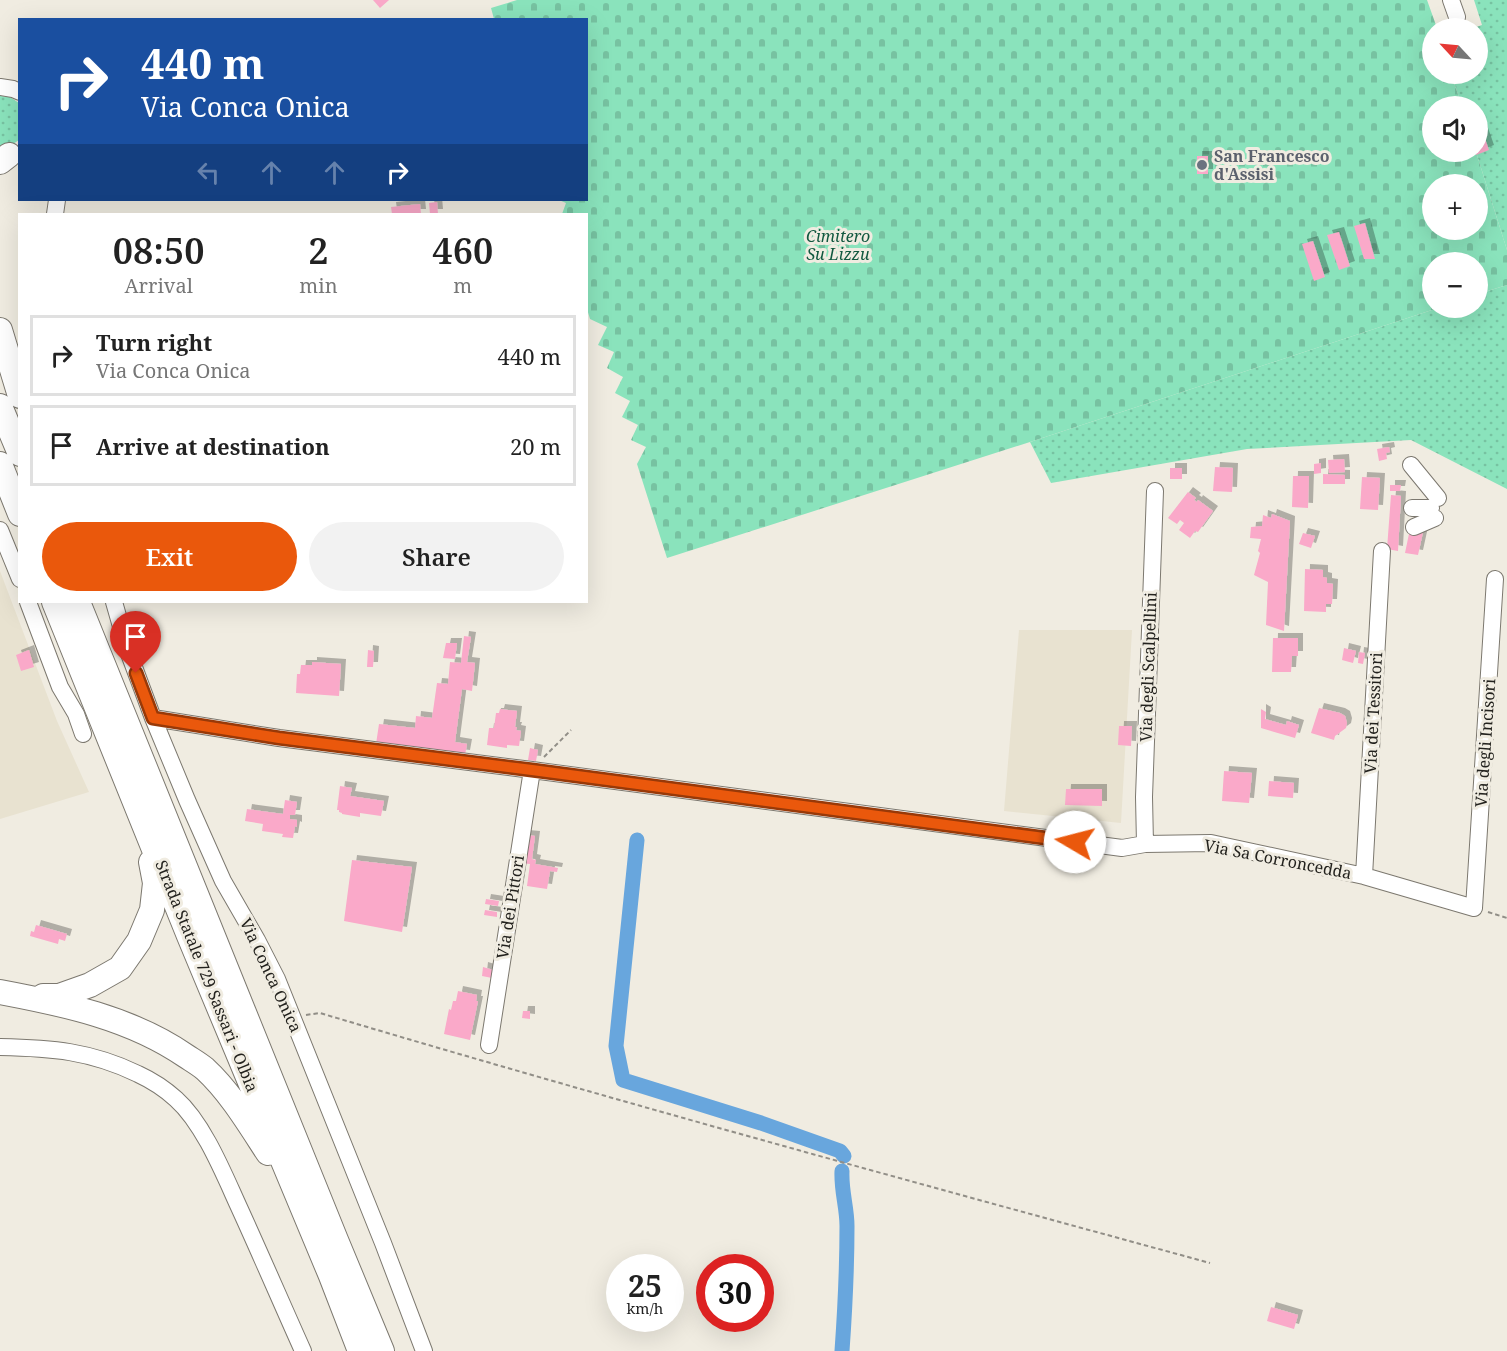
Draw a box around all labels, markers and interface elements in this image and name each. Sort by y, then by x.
north arrow [1422,18,1488,84]
map controls [1422,18,1488,318]
text: 440 m [141,34,265,91]
icon: right [42,42,120,120]
text: Via Conca Onica [141,88,350,125]
button: sound [1422,96,1488,162]
place label: San Francesco d'Assisi [1214,145,1330,185]
icon: left [192,156,225,189]
icon: ahead [255,156,288,189]
icon: ahead [318,156,351,189]
icon: right [381,156,414,189]
marker: San Francesco d'Assisi [1195,158,1209,172]
button: + [1422,174,1488,240]
park label: Cimitero Su Lizzu [806,225,870,265]
text: 08:50 [113,226,205,275]
text: 2 [308,226,329,275]
text: 460 [432,226,493,275]
button: − [1422,252,1488,318]
text: Arrival [124,272,193,299]
text: min [299,272,338,299]
text: m [453,272,472,299]
text: Turn right [96,327,212,357]
icon: right [45,339,78,372]
text: 440 m [498,341,561,371]
text: Via Conca Onica [96,357,251,384]
icon: arrive [45,429,78,462]
text: Arrive at destination [96,431,330,461]
text: 20 m [510,431,561,461]
button: Exit [42,522,297,591]
button: Share [309,522,564,591]
street label: Via degli Scalpellini [1134,592,1162,742]
pin [110,611,161,673]
icon: arrive [119,620,152,653]
street label: Via dei Tessitori [1359,652,1387,774]
street label: Via degli Incisori [1470,678,1500,808]
position arrow [1043,810,1107,874]
street label: Via Sa Corroncedda [1202,834,1354,884]
street label: Via dei Pittori [491,854,529,960]
street label: Strada Statale 729 Sassari - Olbia [150,857,264,1095]
street label: Via Conca Onica [235,914,307,1036]
speed limit sign: 30 [696,1254,774,1332]
text: 25 [628,1265,662,1306]
text: km/h [627,1298,663,1318]

